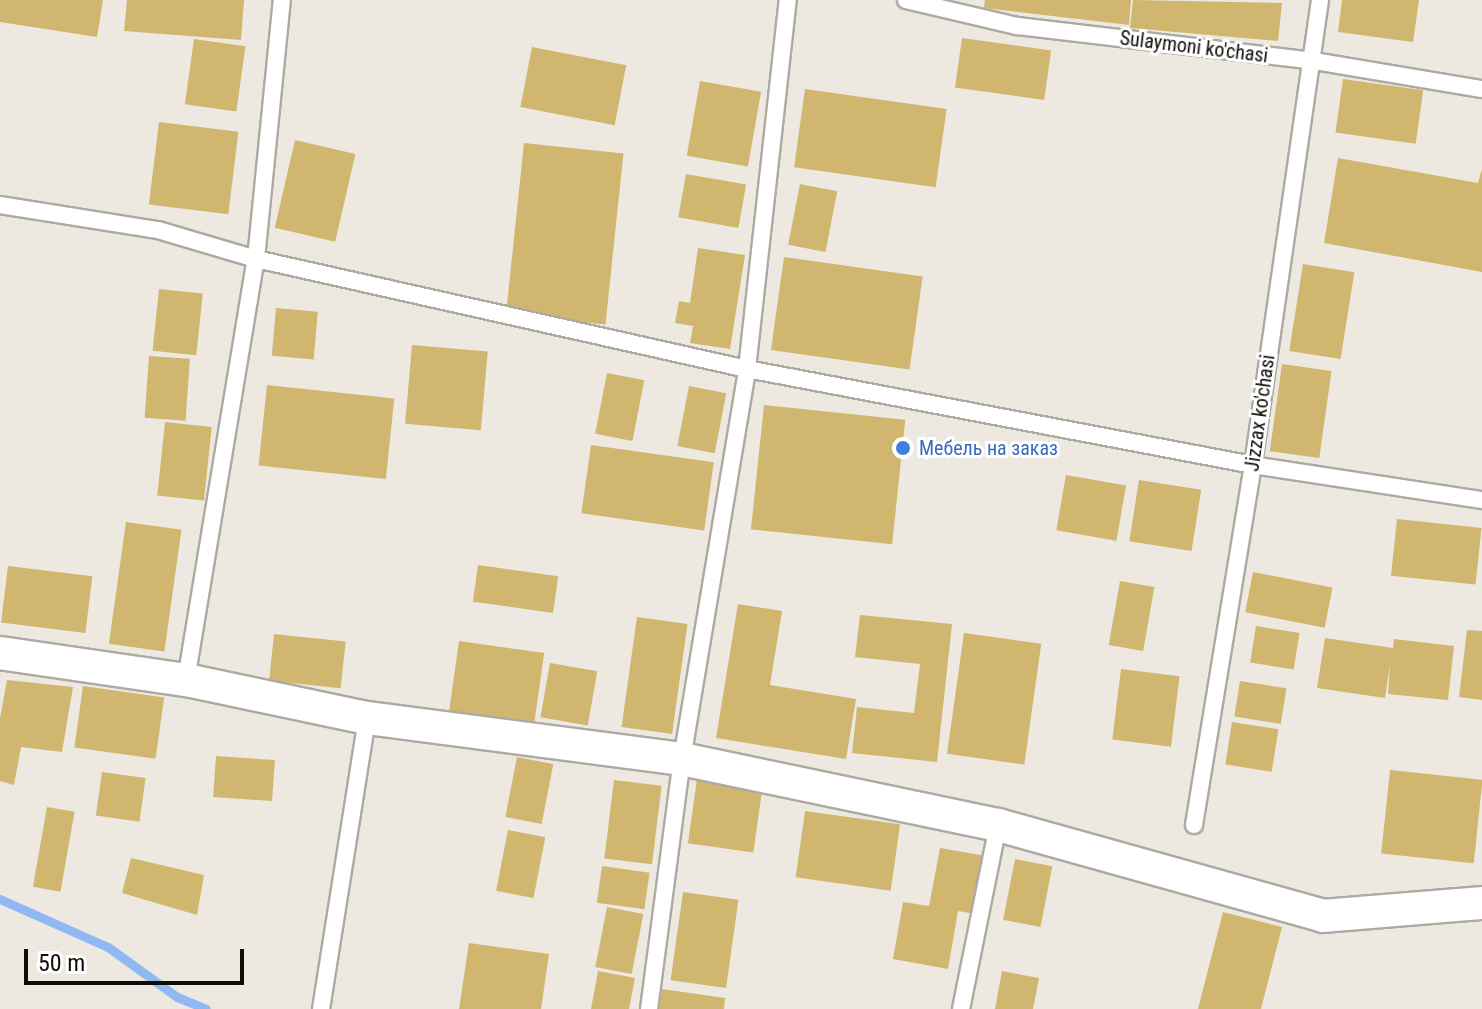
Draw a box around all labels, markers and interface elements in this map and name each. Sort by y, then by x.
street label: Sulaymoni ko'chasi [1118,26,1270,68]
street label: Jizzax ko'chasi [1240,353,1280,473]
place label: Мебель на заказ [919,436,1058,460]
marker: Мебель на заказ [894,439,912,457]
scale bar [28,933,248,983]
text: 50 m [38,949,85,977]

